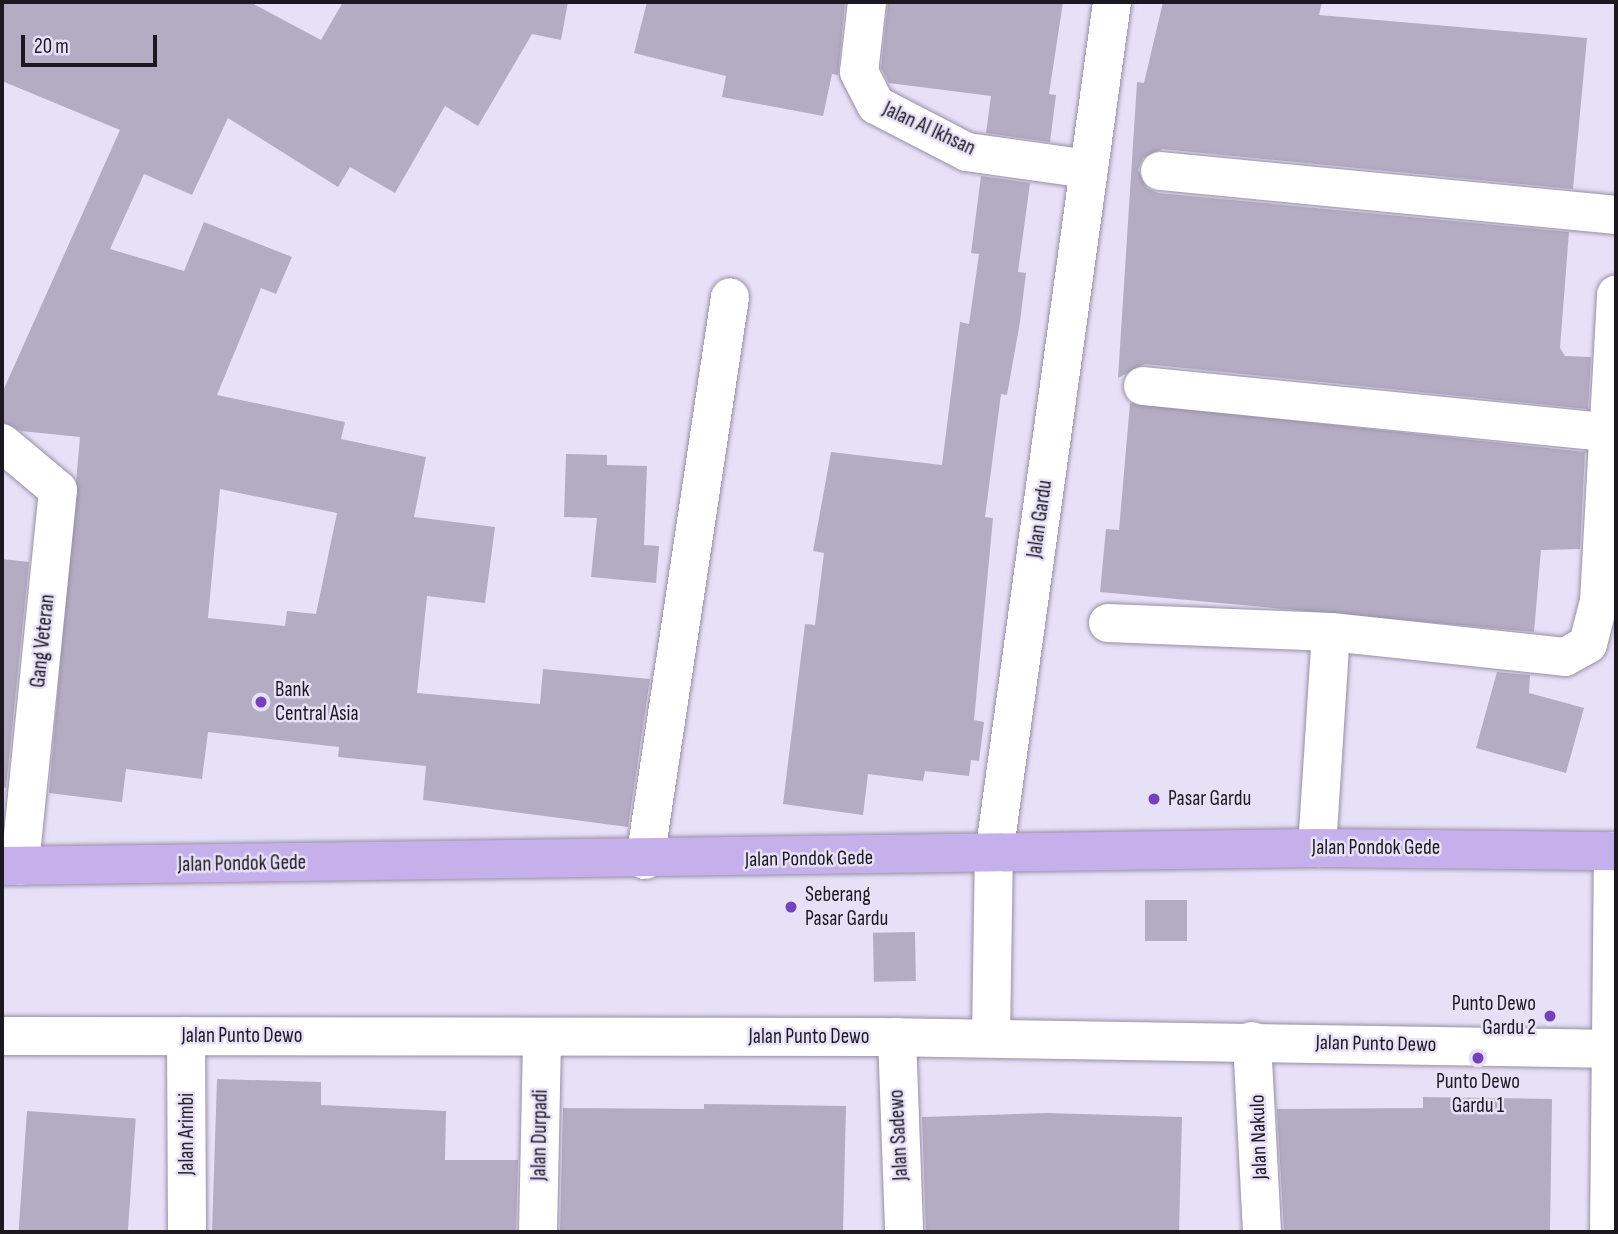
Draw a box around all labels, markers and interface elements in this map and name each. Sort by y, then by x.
scale bar [24,21,161,65]
text: 20 m [34,34,69,59]
street label: Jalan Al Ikhsan [879,97,979,161]
street label: Jalan Gardu [1022,478,1058,560]
street label: Gang Veteran [26,593,60,689]
place label: Bank Central Asia [275,677,359,727]
marker: Bank Central Asia [253,694,269,710]
place label: Pasar Gardu [1168,786,1251,812]
marker: Pasar Gardu [1146,791,1162,807]
street label: Jalan Pondok Gede [1312,835,1440,861]
street label: Jalan Pondok Gede [745,845,873,873]
street label: Jalan Pondok Gede [178,850,306,878]
place label: Seberang Pasar Gardu [805,882,888,932]
marker: Seberang Pasar Gardu [783,899,799,915]
place label: Punto Dewo Gardu 2 [1452,991,1536,1041]
marker: Punto Dewo Gardu 2 [1542,1008,1558,1024]
street label: Jalan Punto Dewo [182,1023,302,1049]
street label: Jalan Punto Dewo [749,1024,869,1050]
street label: Jalan Punto Dewo [1315,1030,1437,1058]
marker: Punto Dewo Gardu 1 [1470,1050,1486,1066]
place label: Punto Dewo Gardu 1 [1436,1069,1520,1119]
street label: Jalan Durpadi [527,1089,553,1181]
street label: Jalan Sadewo [884,1089,914,1181]
street label: Jalan Arimbi [174,1093,200,1175]
street label: Jalan Nakulo [1245,1094,1273,1180]

